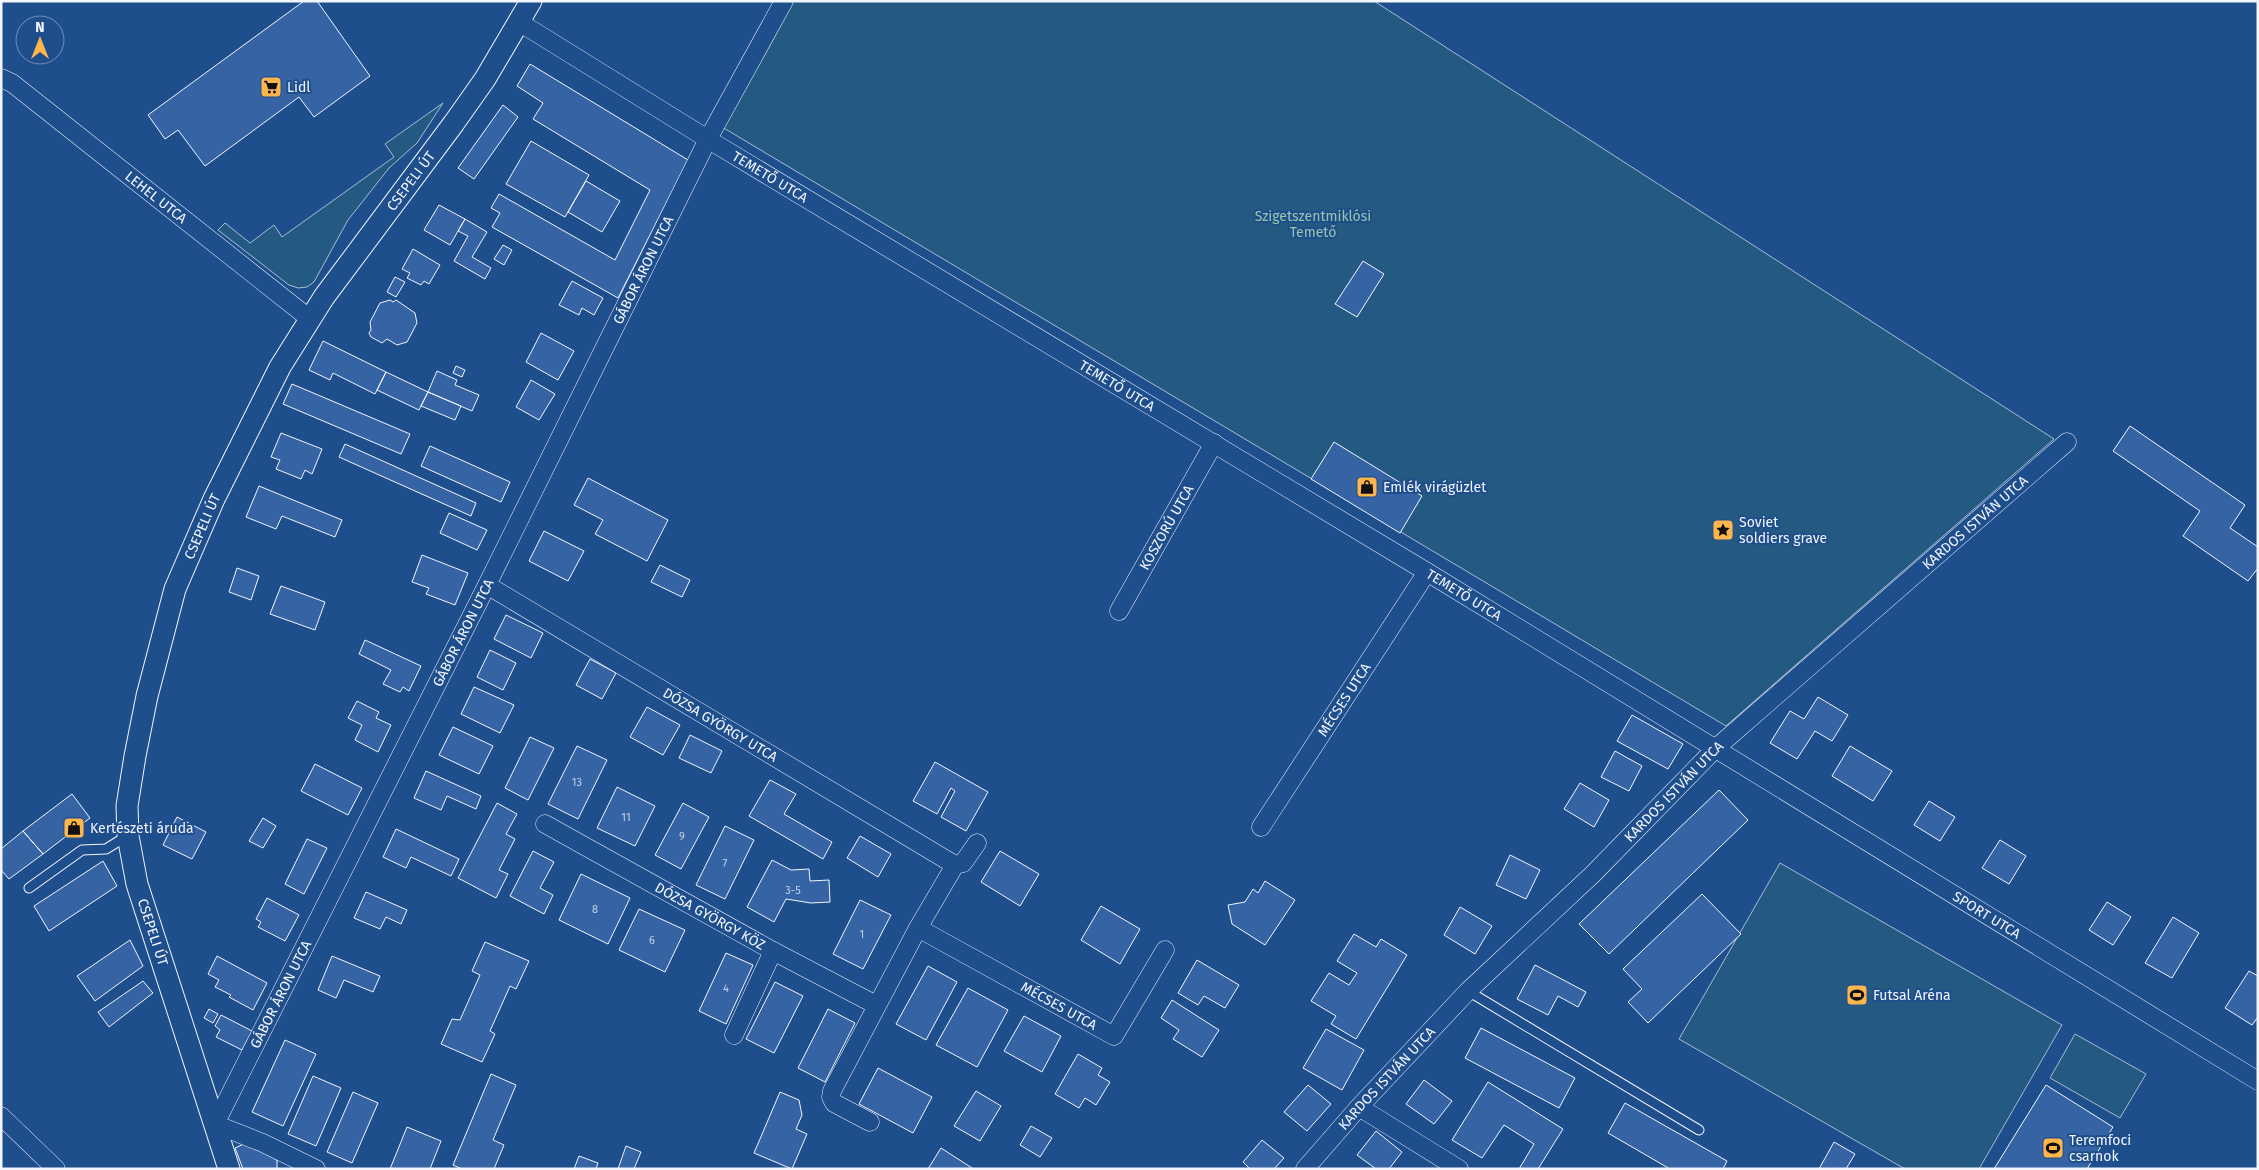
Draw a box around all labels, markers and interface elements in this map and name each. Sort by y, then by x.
north arrow [15,15,65,65]
text: N [35,19,45,36]
supermarket icon: Lidl [259,75,283,99]
place label: Lidl [287,79,310,96]
street label: CSEPELI ÚT [383,148,439,214]
street label: TEMETŐ UTCA [729,148,811,206]
street label: LEHEL UTCA [122,168,190,227]
park label: Szigetszentmiklósi Temető [1255,208,1371,241]
street label: GÁBOR ÁRON UTCA [610,213,677,327]
street label: TEMETŐ UTCA [1076,357,1158,415]
street label: KARDOS ISTVÁN UTCA [1919,472,2031,573]
shop icon: Emlék virágüzlet [1355,475,1379,499]
place label: Emlék virágüzlet [1383,479,1487,496]
street label: KOSZORÚ UTCA [1136,482,1198,573]
street label: CSEPELI ÚT [181,490,225,562]
place label: Soviet soldiers grave [1739,514,1827,547]
place icon: Soviet soldiers grave [1711,518,1735,542]
street label: TEMETŐ UTCA [1423,566,1505,625]
street label: GÁBOR ÁRON UTCA [429,576,498,690]
street label: MÉCSES UTCA [1314,660,1374,740]
street label: DÓZSA GYÖRGY UTCA [660,684,781,766]
street label: KARDOS ISTVÁN UTCA [1621,738,1727,846]
house number: 13 [572,776,582,789]
house number: 11 [621,811,631,824]
shop icon: Kertészeti áruda [62,816,86,840]
place label: Kertészeti áruda [90,820,194,837]
house number: 9 [679,830,685,843]
house number: 7 [723,857,728,870]
street label: DÓZSA GYÖRGY KÖZ [652,879,768,954]
house number: 3-5 [785,884,801,897]
street label: SPORT UTCA [1949,888,2024,943]
street label: CSEPELI ÚT [134,896,173,969]
house number: 8 [592,903,598,916]
house number: 1 [860,928,864,941]
house number: 6 [649,934,655,947]
street label: GÁBOR ÁRON UTCA [247,938,315,1051]
street label: MÉCSES UTCA [1018,978,1100,1034]
house number: 4 [723,982,729,995]
sports icon: Futsal Aréna [1845,983,1869,1007]
place label: Futsal Aréna [1873,987,1951,1004]
street label: KARDOS ISTVÁN UTCA [1335,1024,1439,1134]
place label: Teremfoci csarnok [2069,1132,2131,1165]
sports icon: Teremfoci csarnok [2041,1136,2065,1160]

